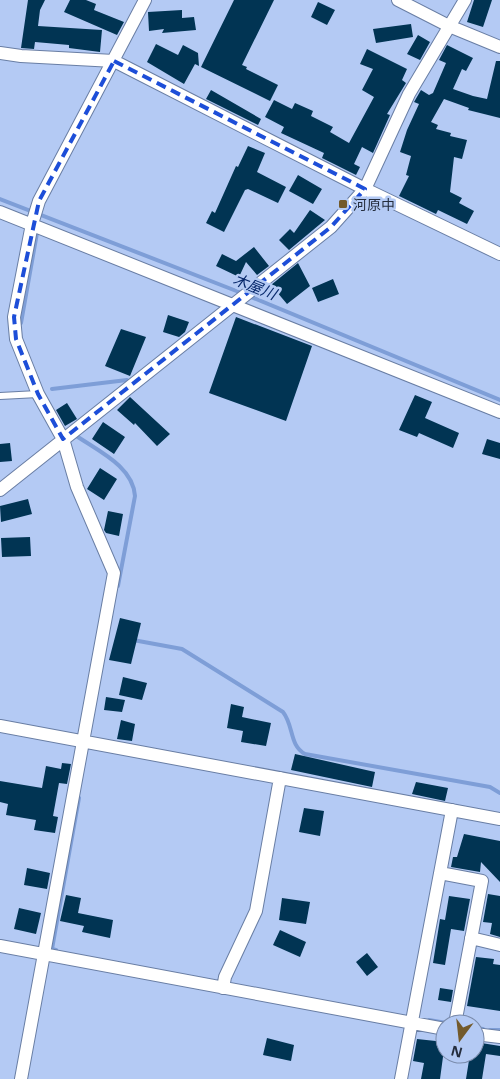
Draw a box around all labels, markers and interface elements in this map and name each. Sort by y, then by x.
place label: 河原中 [353,195,395,214]
marker: 河原中 [337,198,349,210]
water label: 木屋川 [230,268,281,304]
north arrow [435,1014,485,1064]
text: N [449,1041,464,1063]

